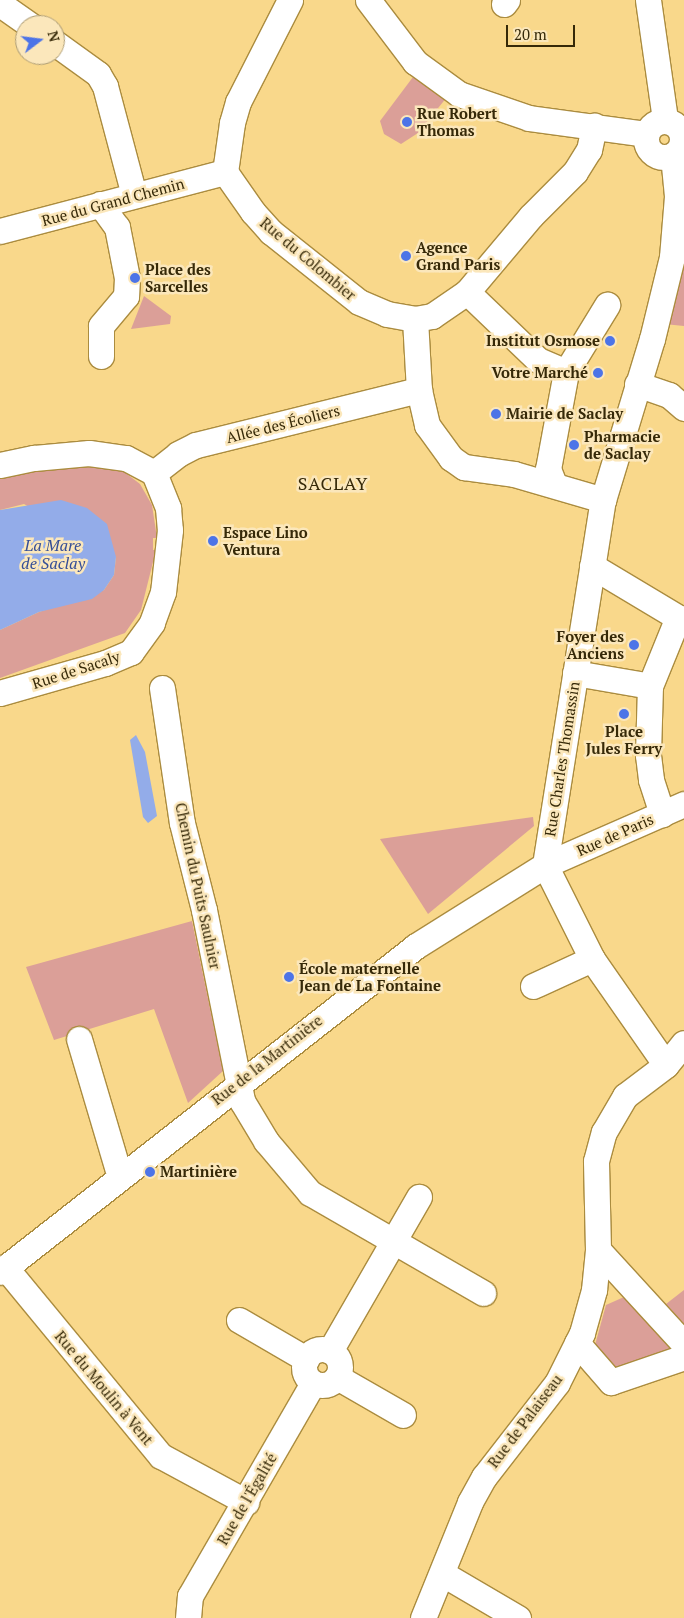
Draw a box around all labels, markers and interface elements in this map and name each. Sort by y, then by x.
north arrow [15,15,65,65]
scale bar [509,15,578,47]
text: 20 m [514,24,547,44]
text: N [43,29,65,44]
place label: Rue Robert Thomas [417,104,497,139]
marker: Rue Robert Thomas [401,116,413,128]
street label: Rue du Grand Chemin [40,174,186,230]
street label: Rue du Colombier [257,214,359,304]
place label: Agence Grand Paris [416,238,500,273]
marker: Agence Grand Paris [400,250,412,262]
place label: Place des Sarcelles [145,260,211,295]
marker: Place des Sarcelles [129,272,141,284]
place label: Institut Osmose [486,332,600,350]
marker: Institut Osmose [604,335,616,347]
place label: Votre Marché [491,364,588,382]
marker: Votre Marché [592,367,604,379]
street label: Allée des Écoliers [224,401,342,447]
place label: Mairie de Saclay [506,405,623,423]
marker: Mairie de Saclay [490,408,502,420]
place label: Pharmacie de Saclay [584,427,661,462]
marker: Pharmacie de Saclay [568,439,580,451]
district label: SACLAY [297,472,369,494]
place label: Espace Lino Ventura [223,523,308,558]
water label: La Mare de Saclay [21,535,85,573]
marker: Espace Lino Ventura [207,535,219,547]
place label: Foyer des Anciens [557,627,624,662]
marker: Foyer des Anciens [628,639,640,651]
street label: Rue de Sacaly [30,647,122,693]
street label: Rue Charles Thomassin [541,680,583,838]
marker: Place Jules Ferry [618,708,630,720]
place label: Place Jules Ferry [586,722,662,757]
street label: Chemin du Puits Saulnier [172,801,224,971]
street label: Rue de Paris [574,810,656,860]
place label: École maternelle Jean de La Fontaine [299,959,441,994]
marker: École maternelle Jean de La Fontaine [283,971,295,983]
street label: Rue de la Martinière [208,1011,326,1109]
place label: Martinière [160,1163,237,1181]
marker: Martinière [144,1166,156,1178]
street label: Rue du Moulin à Vent [51,1327,157,1449]
street label: Rue de Palaiseau [484,1371,566,1471]
street label: Rue de l'Égalité [213,1450,281,1548]

